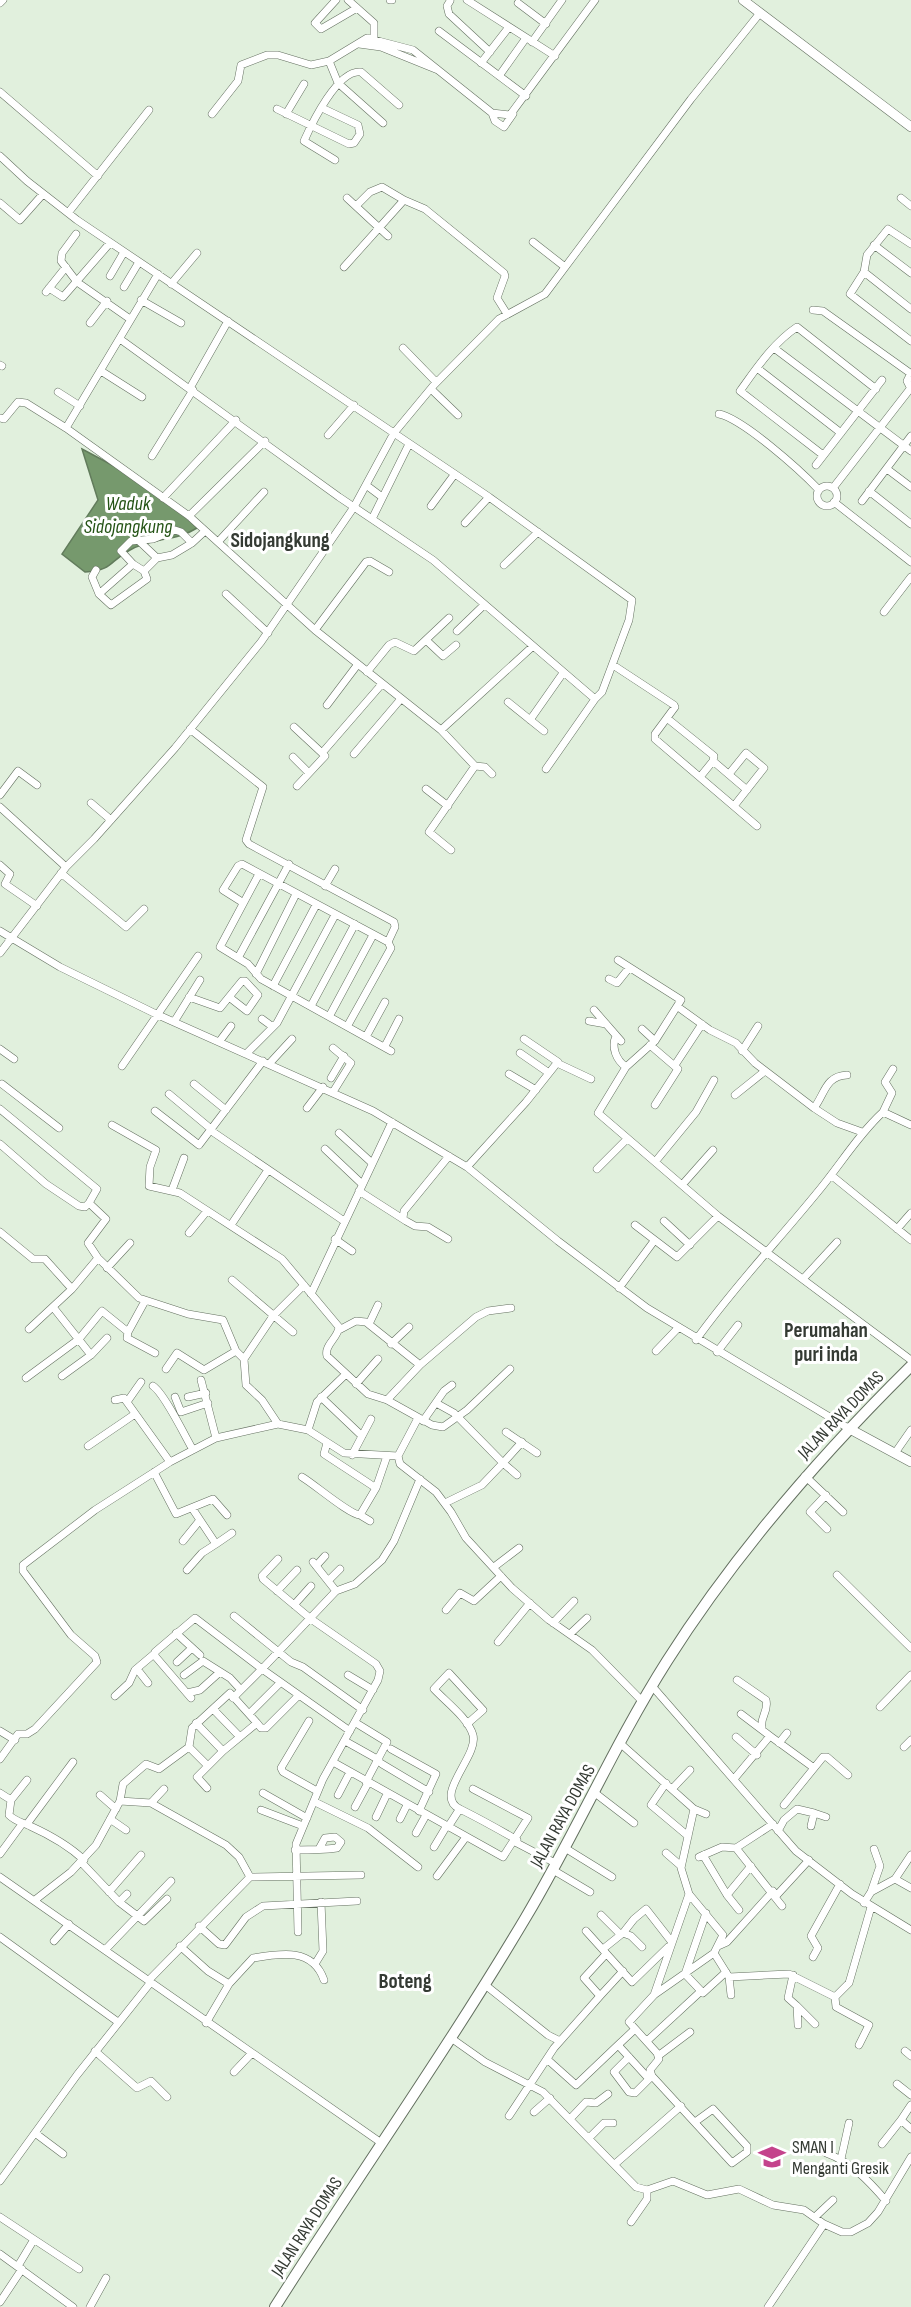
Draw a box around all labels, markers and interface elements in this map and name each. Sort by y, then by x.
water label: Waduk Sidojangkung [84,492,172,539]
district label: Sidojangkung [230,528,330,553]
district label: Perumahan puri inda [784,1318,868,1367]
street label: JALAN RAYA DOMAS [793,1366,888,1464]
street label: JALAN RAYA DOMAS [526,1761,600,1872]
district label: Boteng [378,1969,432,1994]
place label: SMAN I Menganti Gresik [792,2137,889,2179]
school or university icon: SMAN I Menganti Gresik [757,2142,787,2172]
street label: JALAN RAYA DOMAS [267,2173,347,2281]

